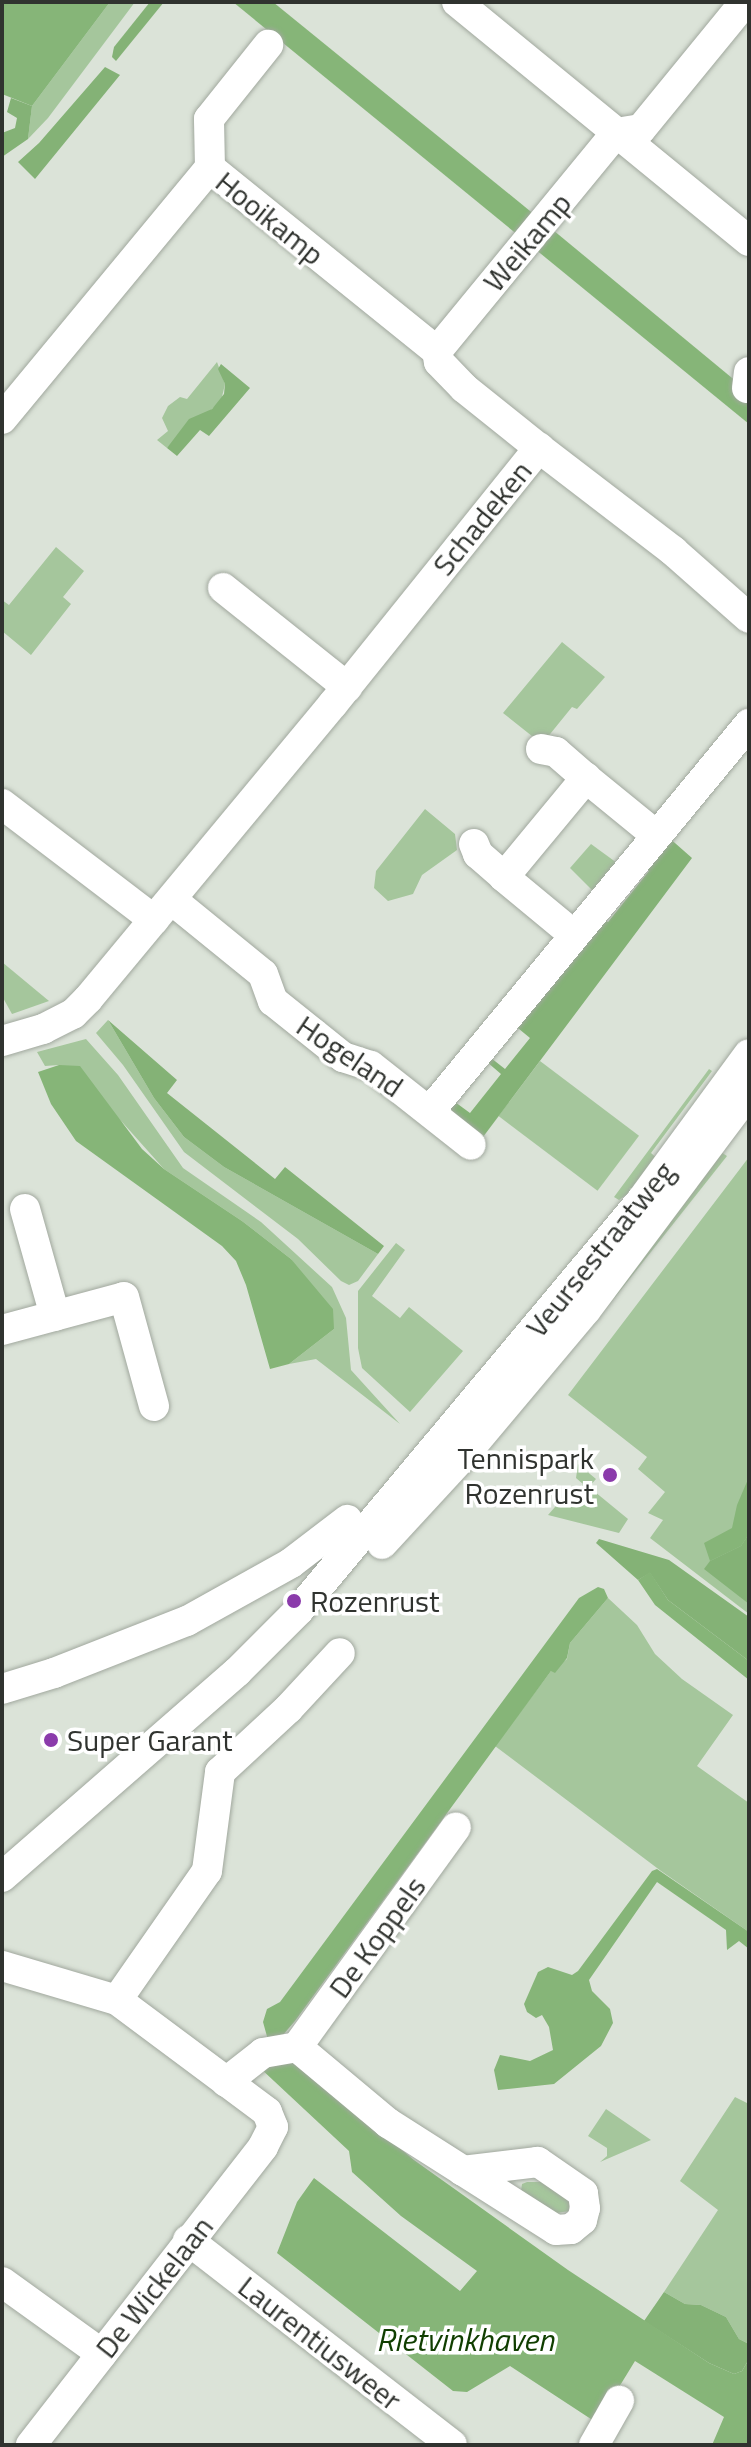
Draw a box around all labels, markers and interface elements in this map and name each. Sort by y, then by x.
street label: Hooikamp [209,164,331,272]
street label: Weikamp [475,185,579,299]
street label: Schadeken [425,454,539,582]
street label: Hogeland [290,1007,410,1105]
street label: Veursestraatweg [518,1154,682,1344]
place label: Tennispark Rozenrust [457,1440,594,1510]
marker: Tennispark Rozenrust [601,1466,619,1484]
place label: Rozenrust [310,1583,440,1619]
marker: Rozenrust [285,1592,303,1610]
place label: Super Garant [67,1722,233,1758]
marker: Super Garant [42,1731,60,1749]
street label: De Koppels [321,1869,433,2005]
street label: De Wickelaan [88,2209,220,2365]
street label: Laurentiusweer [231,2268,409,2418]
water label: Rietvinkhaven [376,2320,554,2358]

